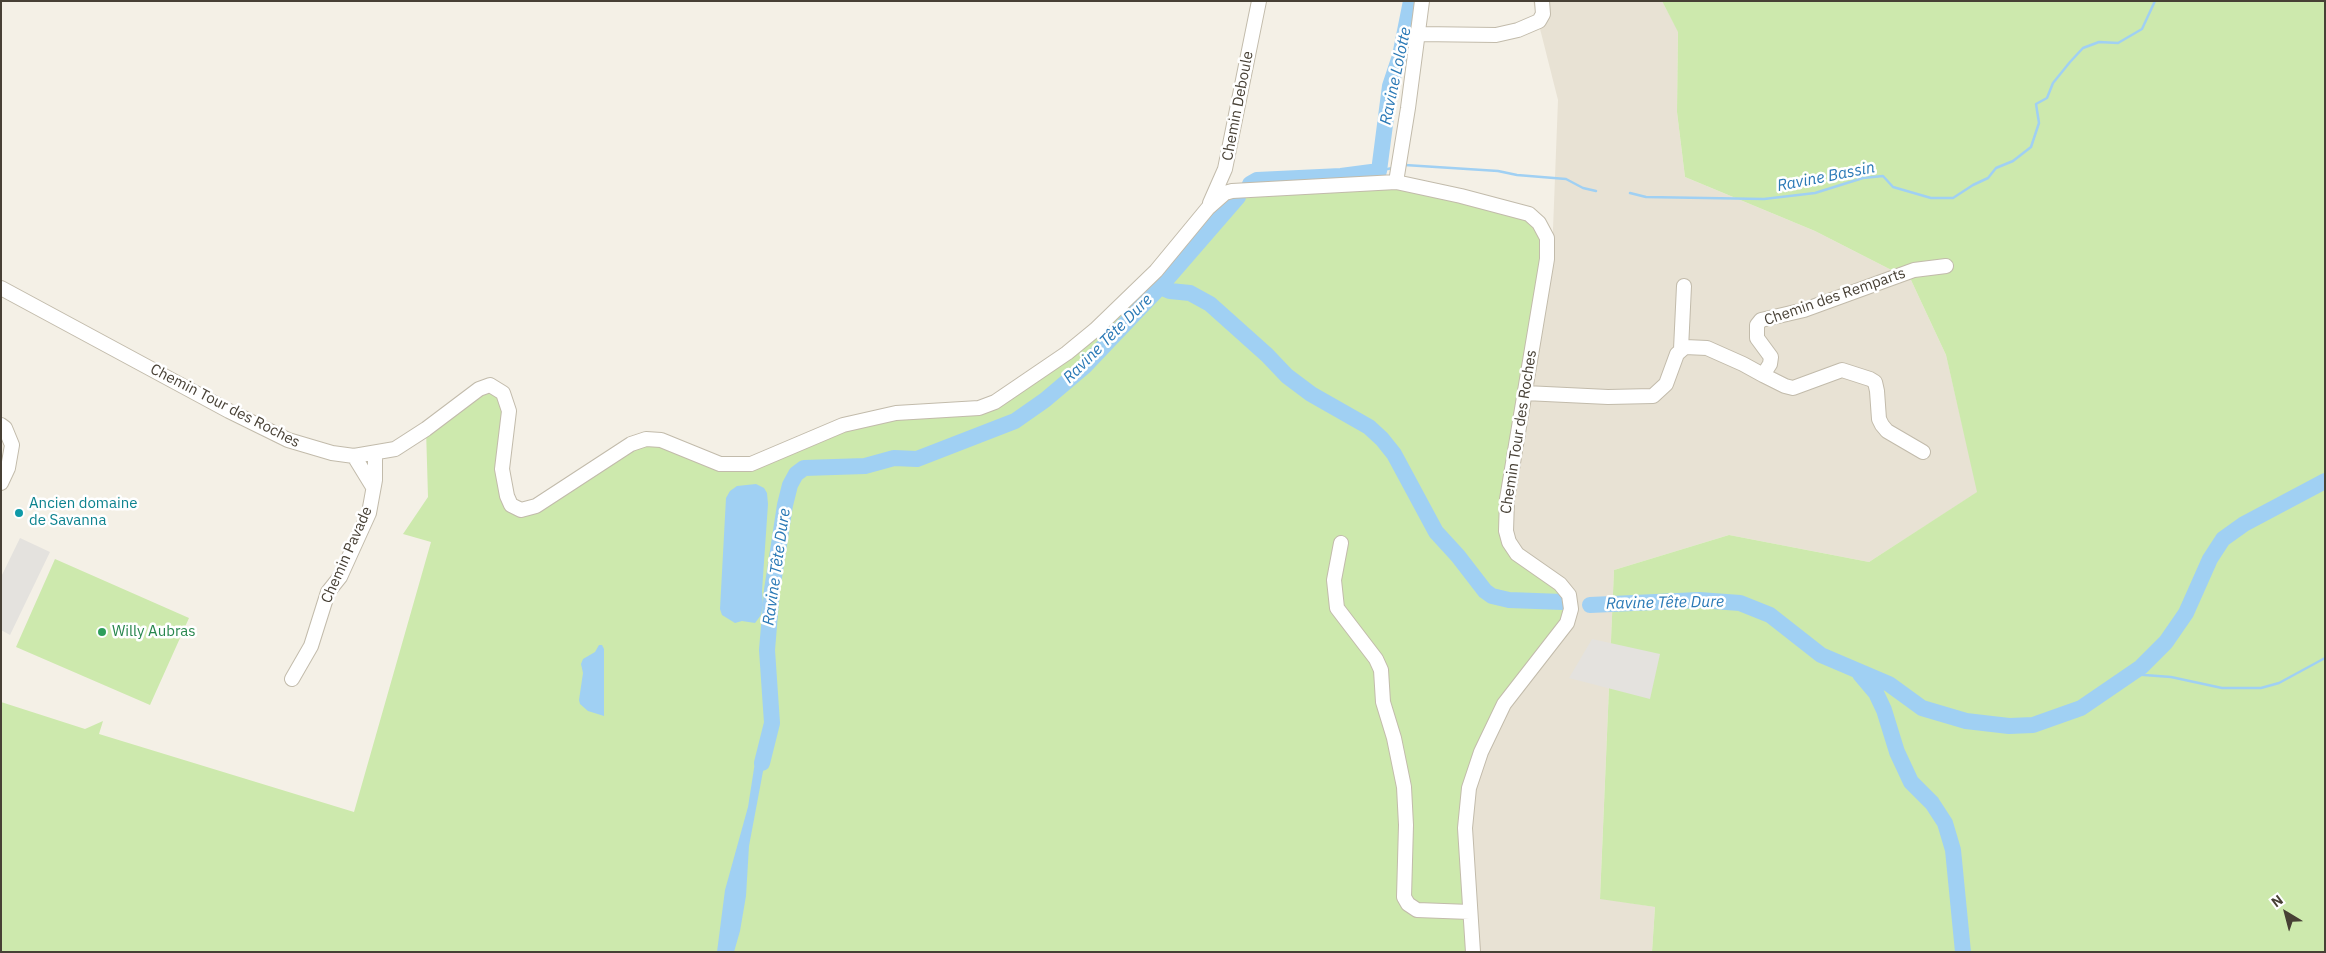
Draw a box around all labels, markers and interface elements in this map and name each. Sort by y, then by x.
water label: Ravine Lolotte [1376,26,1416,126]
street label: Chemin Deboule [1219,50,1257,162]
water label: Ravine Bassin [1775,158,1877,196]
street label: Chemin des Remparts [1762,264,1908,330]
water label: Ravine Tête Dure [1059,290,1157,388]
street label: Chemin Tour des Roches [1497,349,1541,515]
street label: Chemin Tour des Roches [147,360,303,452]
place label: Ancien domaine de Savanna [29,495,137,530]
street label: Chemin Pavade [318,504,376,606]
marker: Ancien domaine de Savanna [13,507,25,519]
water label: Ravine Tête Dure [759,507,795,627]
water label: Ravine Tête Dure [1606,592,1724,614]
place label: Willy Aubras [112,623,196,641]
marker: Willy Aubras [96,626,108,638]
north arrow [2261,888,2311,938]
text: N [2268,891,2286,911]

